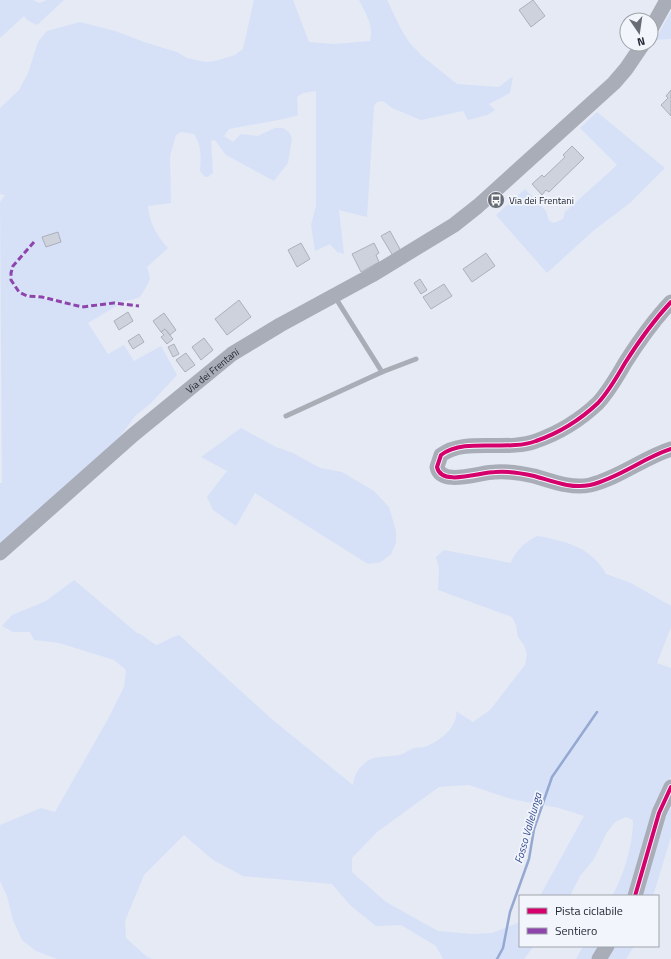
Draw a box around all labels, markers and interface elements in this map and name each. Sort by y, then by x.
north arrow [619,12,659,52]
text: N [636,33,647,50]
bus stop icon: Via dei Frentani [486,190,506,210]
place label: Via dei Frentani [509,193,574,208]
street label: Via dei Frentani [182,344,242,397]
water label: Fosso Vallelunga [510,790,546,865]
legend [519,895,659,947]
text: Pista ciclabile [555,901,623,920]
text: Sentiero [555,921,597,940]

